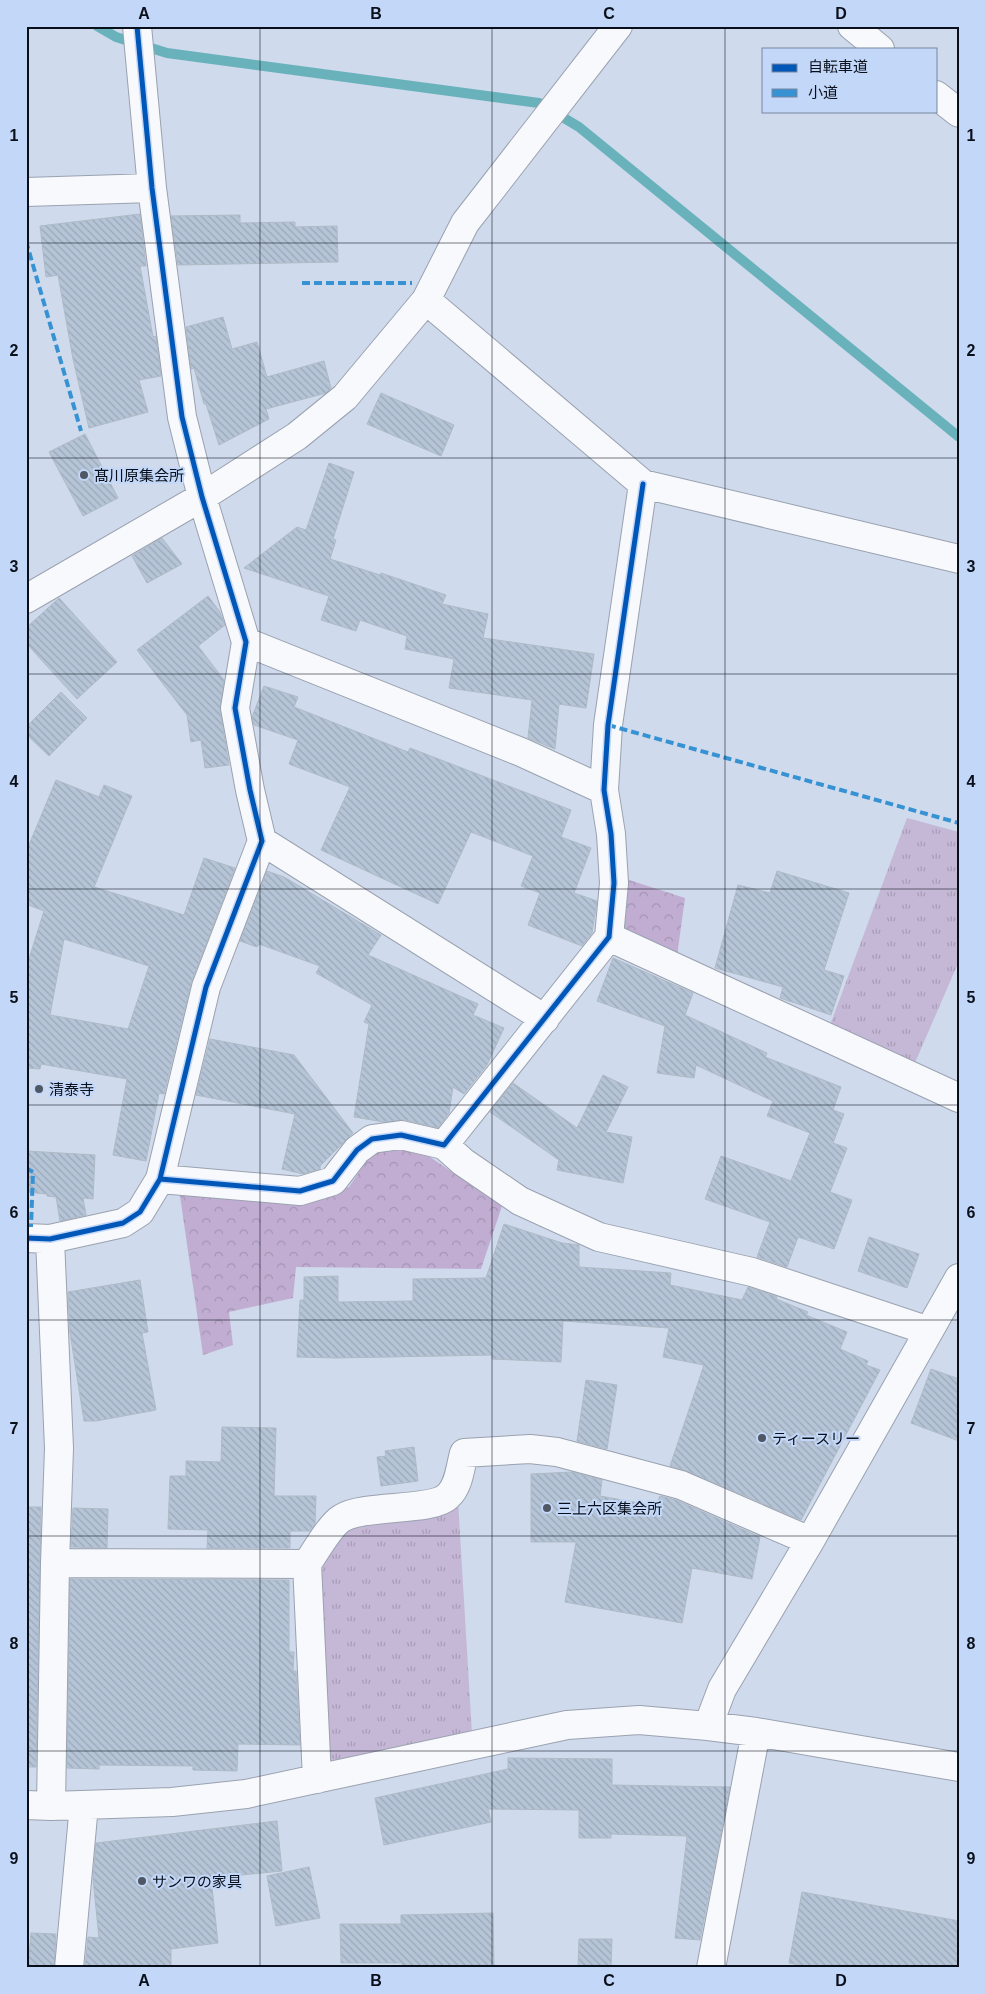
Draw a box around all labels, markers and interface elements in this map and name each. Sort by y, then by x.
text: A [138,5,150,22]
text: B [370,5,382,22]
text: C [603,5,615,22]
text: D [835,5,847,22]
legend [762,48,938,112]
text: 自転車道 [808,58,868,75]
text: 小道 [808,84,838,101]
text: 1 [10,127,19,144]
text: 1 [967,127,976,144]
text: 2 [10,342,19,359]
text: 2 [967,342,976,359]
place label: 髙川原集会所 [94,467,184,484]
marker: 髙川原集会所 [78,469,90,481]
text: 3 [10,558,19,575]
text: 3 [967,558,976,575]
text: 4 [10,773,19,790]
text: 4 [967,773,976,790]
text: 5 [10,989,19,1006]
text: 5 [967,989,976,1006]
place label: 清泰寺 [49,1081,94,1098]
marker: 清泰寺 [33,1083,45,1095]
text: 6 [10,1204,19,1221]
text: 6 [967,1204,976,1221]
text: 7 [10,1420,19,1437]
text: 7 [967,1420,976,1437]
place label: ティースリー [772,1430,860,1447]
marker: ティースリー [756,1432,768,1444]
place label: 三上六区集会所 [557,1500,662,1517]
marker: 三上六区集会所 [541,1502,553,1514]
text: 8 [10,1635,19,1652]
text: 8 [967,1635,976,1652]
text: 9 [10,1850,19,1867]
text: 9 [967,1850,976,1867]
place label: サンワの家具 [152,1873,242,1890]
marker: サンワの家具 [136,1875,148,1887]
text: A [138,1972,150,1989]
text: B [370,1972,382,1989]
text: C [603,1972,615,1989]
text: D [835,1972,847,1989]

